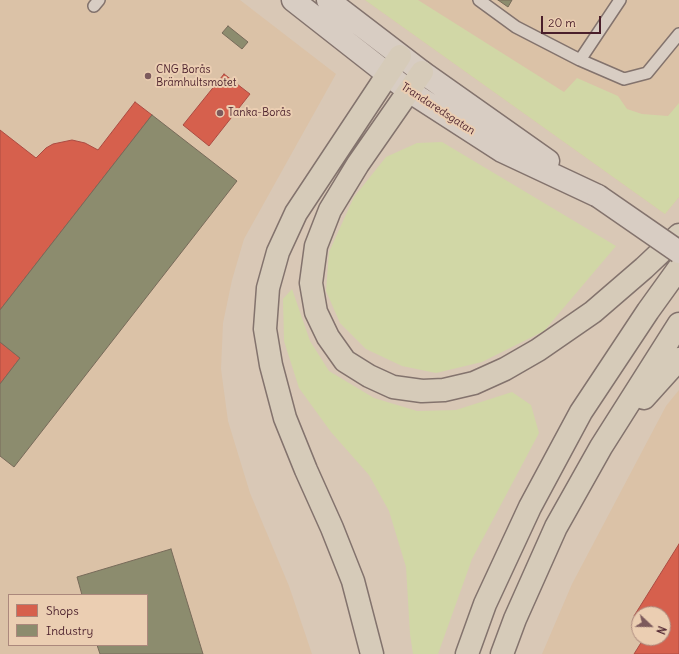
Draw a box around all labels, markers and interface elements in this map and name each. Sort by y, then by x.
scale bar [543,8,603,34]
text: 20 m [548,15,576,30]
place label: CNG Borås Brämhultsmotet [156,63,236,89]
marker: CNG Borås Brämhultsmotet [143,71,153,81]
street label: Trandaredsgatan [399,80,477,138]
place label: Tanka-Borås [228,106,291,120]
marker: Tanka-Borås [215,108,225,118]
legend [8,594,148,646]
text: Shops [46,603,79,618]
north arrow [631,606,671,646]
text: Industry [46,623,93,638]
text: N [653,624,669,636]

